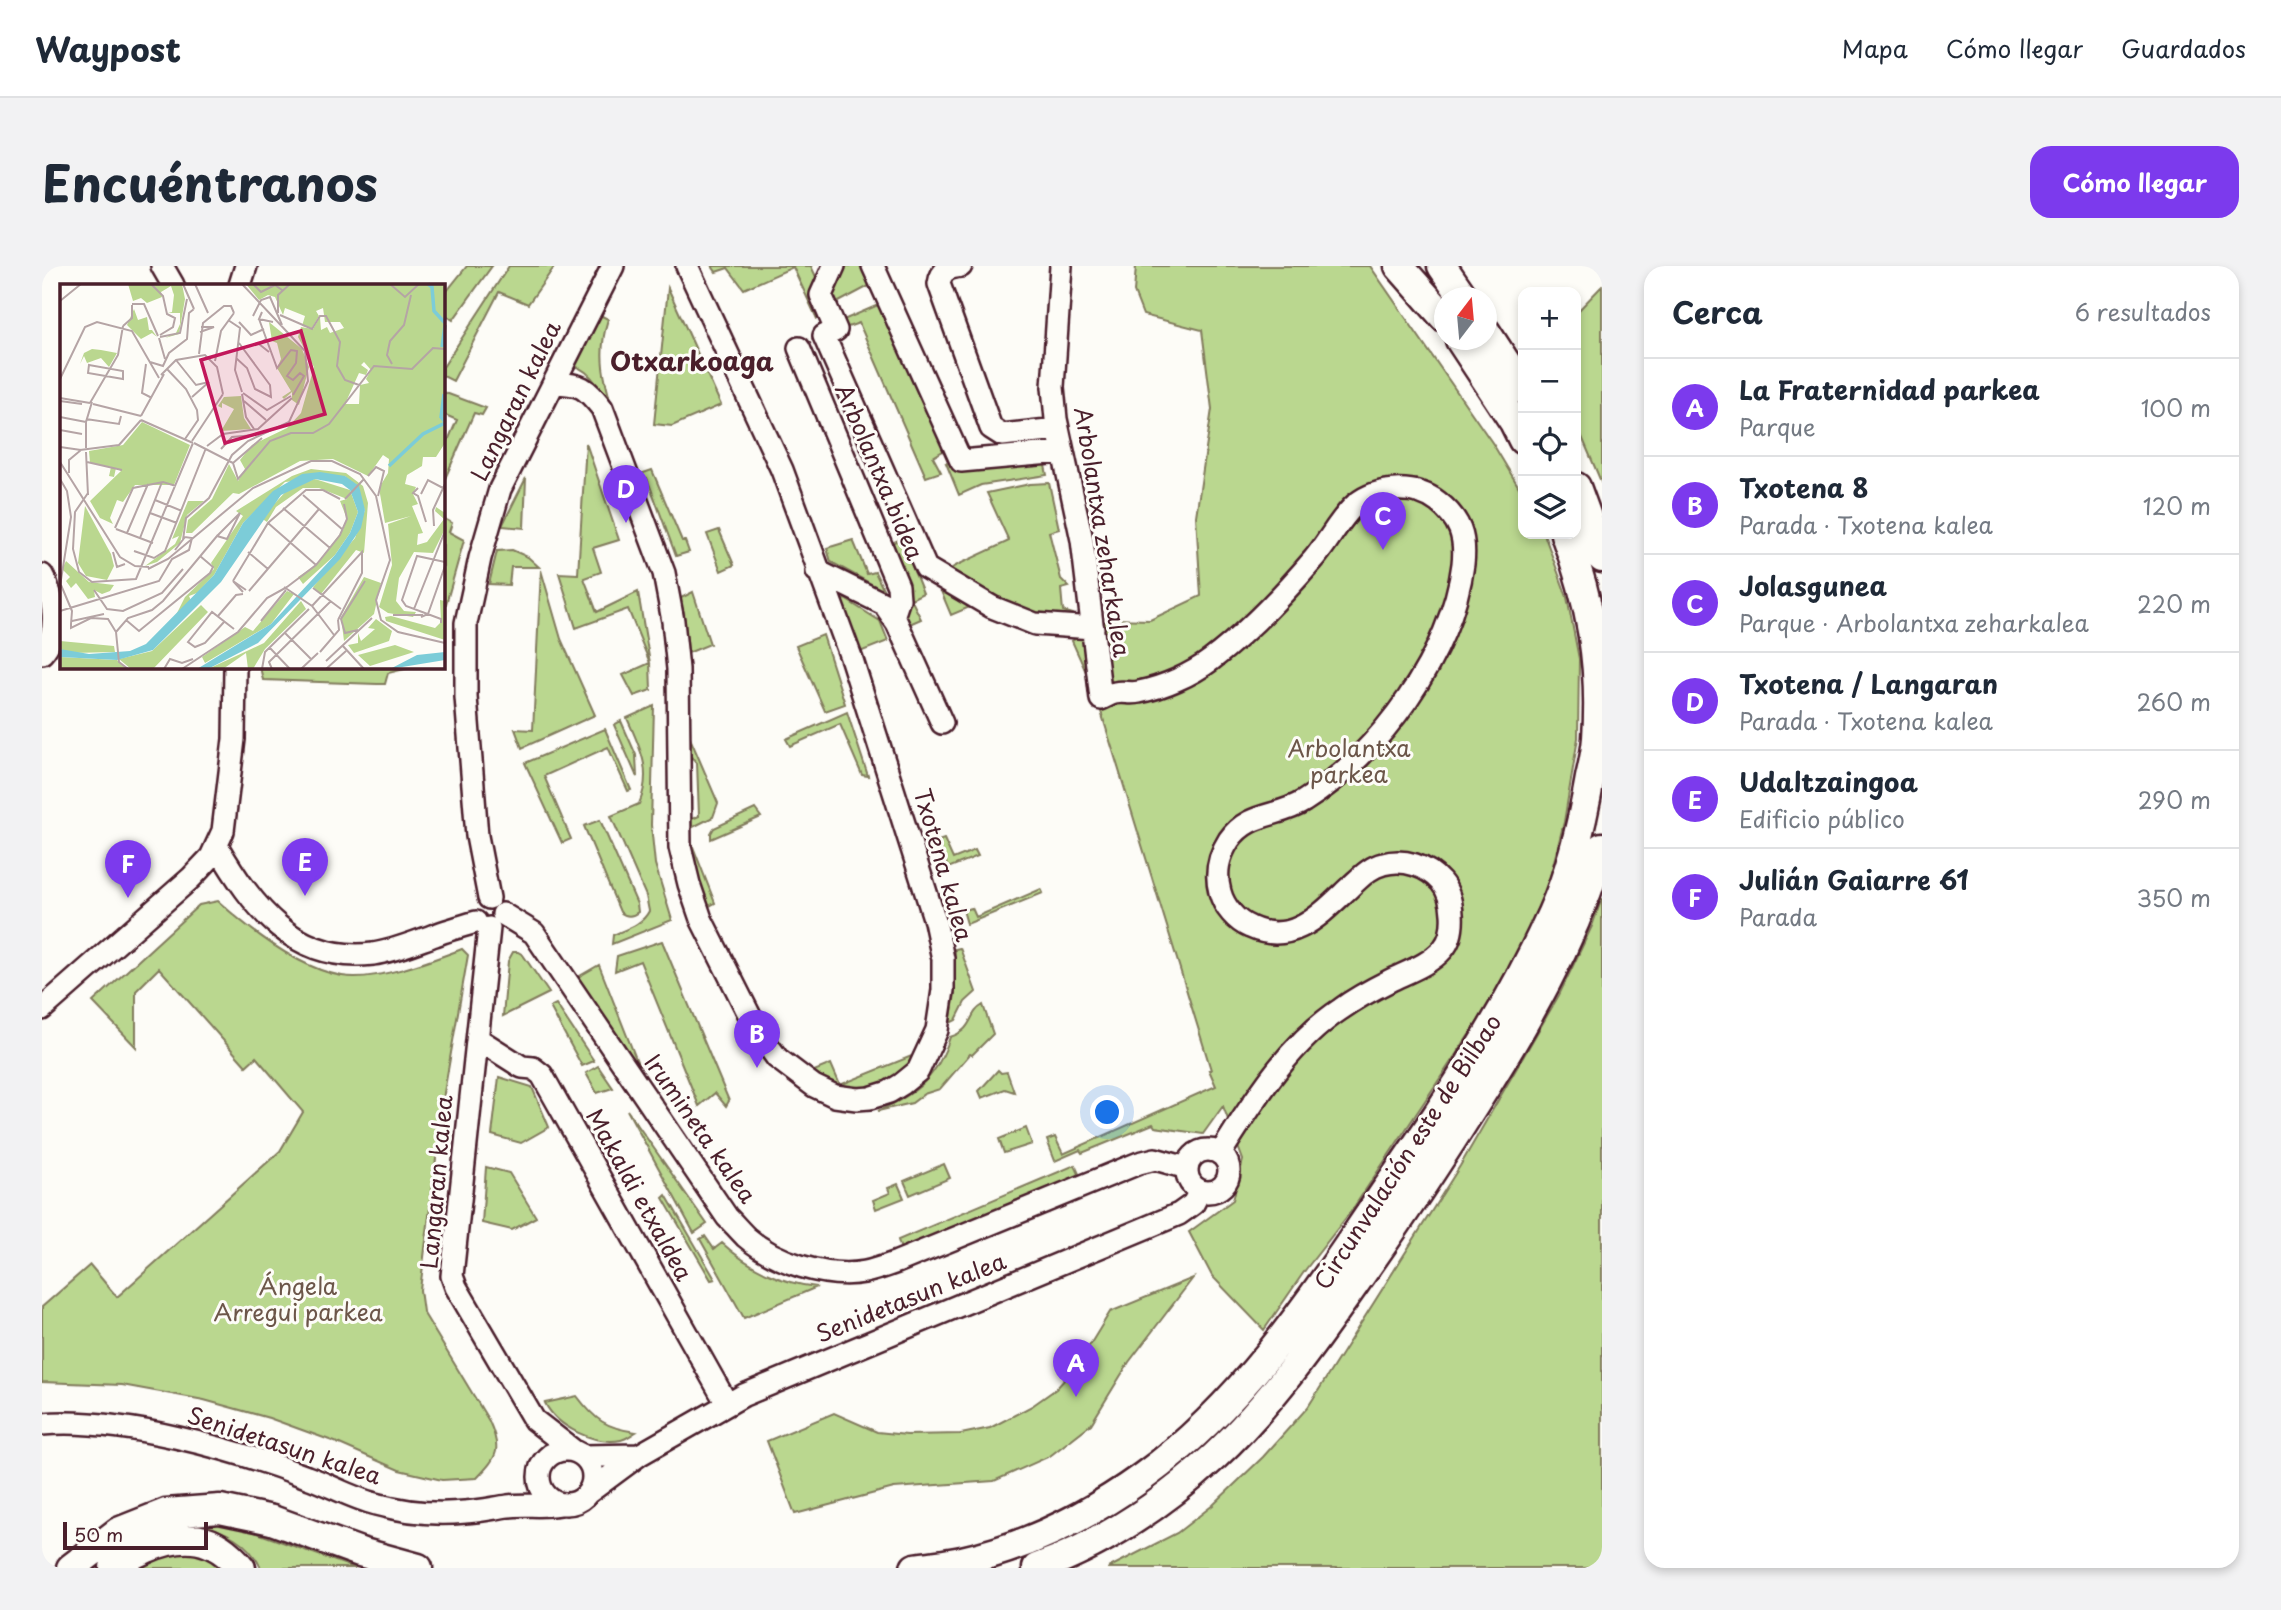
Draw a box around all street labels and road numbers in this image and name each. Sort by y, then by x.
street label: Langaran kalea [461,314,569,486]
street label: Arbolantxa bidea [827,378,934,566]
street label: Arbolantxa zeharkalea [1066,404,1141,660]
street label: Txotena kalea [906,784,983,946]
street label: Circunvalación este de Bilbao [1304,1007,1509,1296]
street label: Irumineta kalea [637,1046,766,1210]
street label: Langaran kalea [410,1093,461,1270]
street label: Makaldi etxaldea [578,1102,703,1287]
street label: Senidetasun kalea [810,1242,1011,1351]
street label: Senidetasun kalea [183,1397,387,1493]

